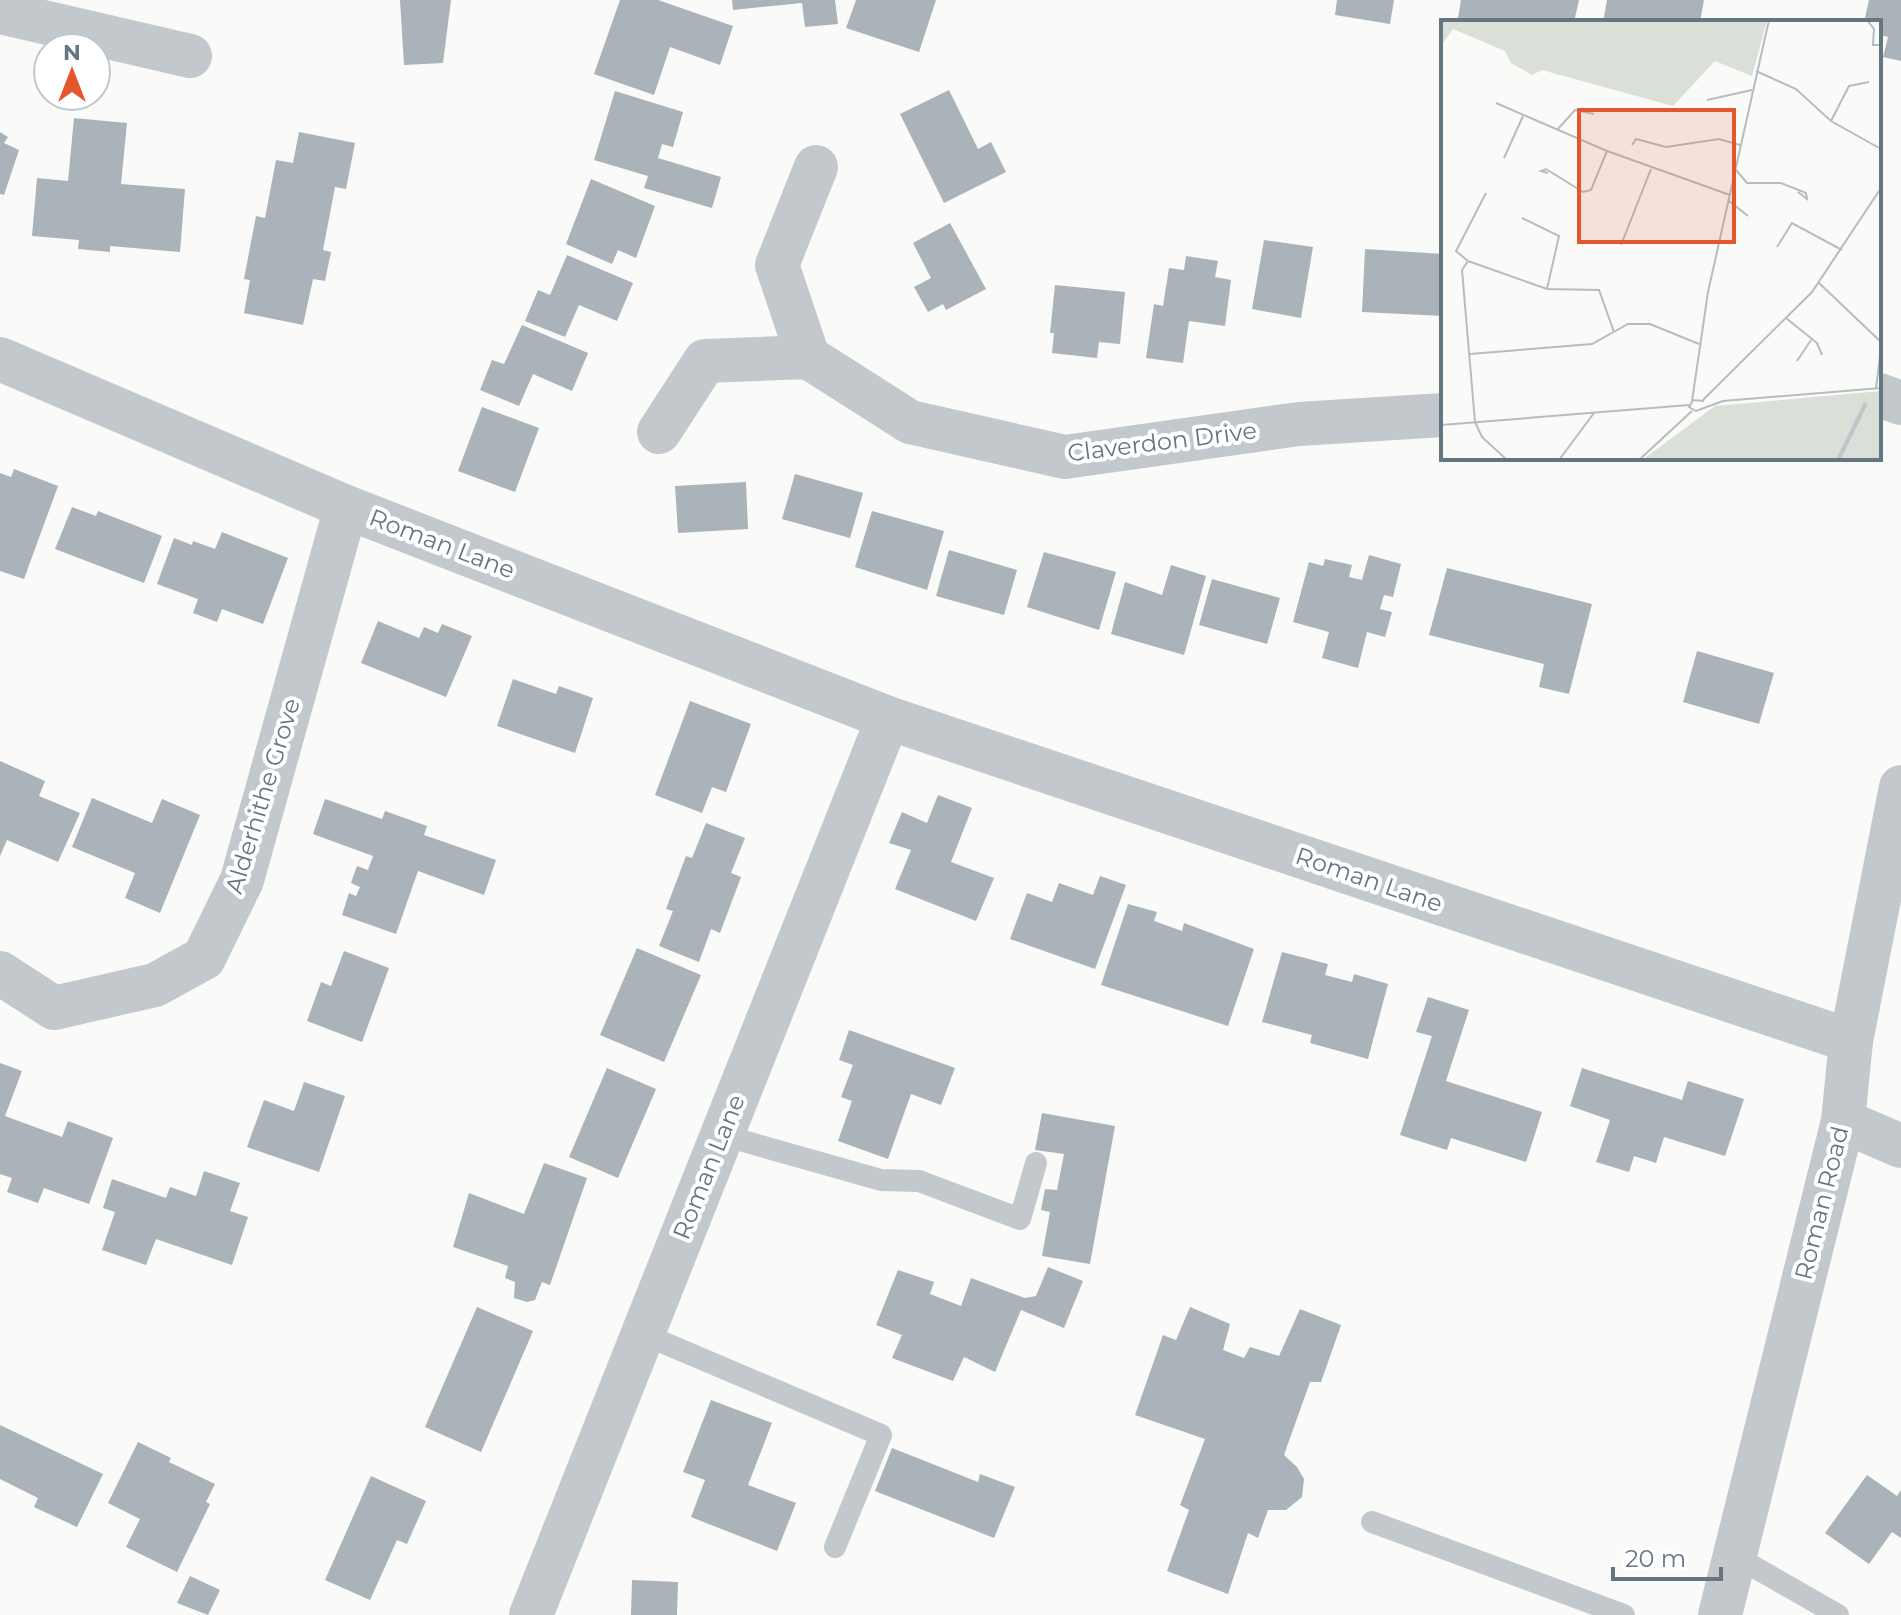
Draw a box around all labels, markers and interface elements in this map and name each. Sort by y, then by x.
inset map [1441,20,1881,460]
north arrow [32,32,112,112]
text: N [63,39,81,66]
street label: Claverdon Drive [1066,415,1258,468]
street label: Roman Lane [365,502,519,585]
street label: Alderhithe Grove [219,695,306,897]
street label: Roman Lane [1292,841,1446,918]
street label: Roman Lane [666,1090,751,1243]
street label: Roman Road [1788,1123,1855,1283]
scale bar [1613,1531,1721,1581]
text: 20 m [1625,1544,1686,1573]

